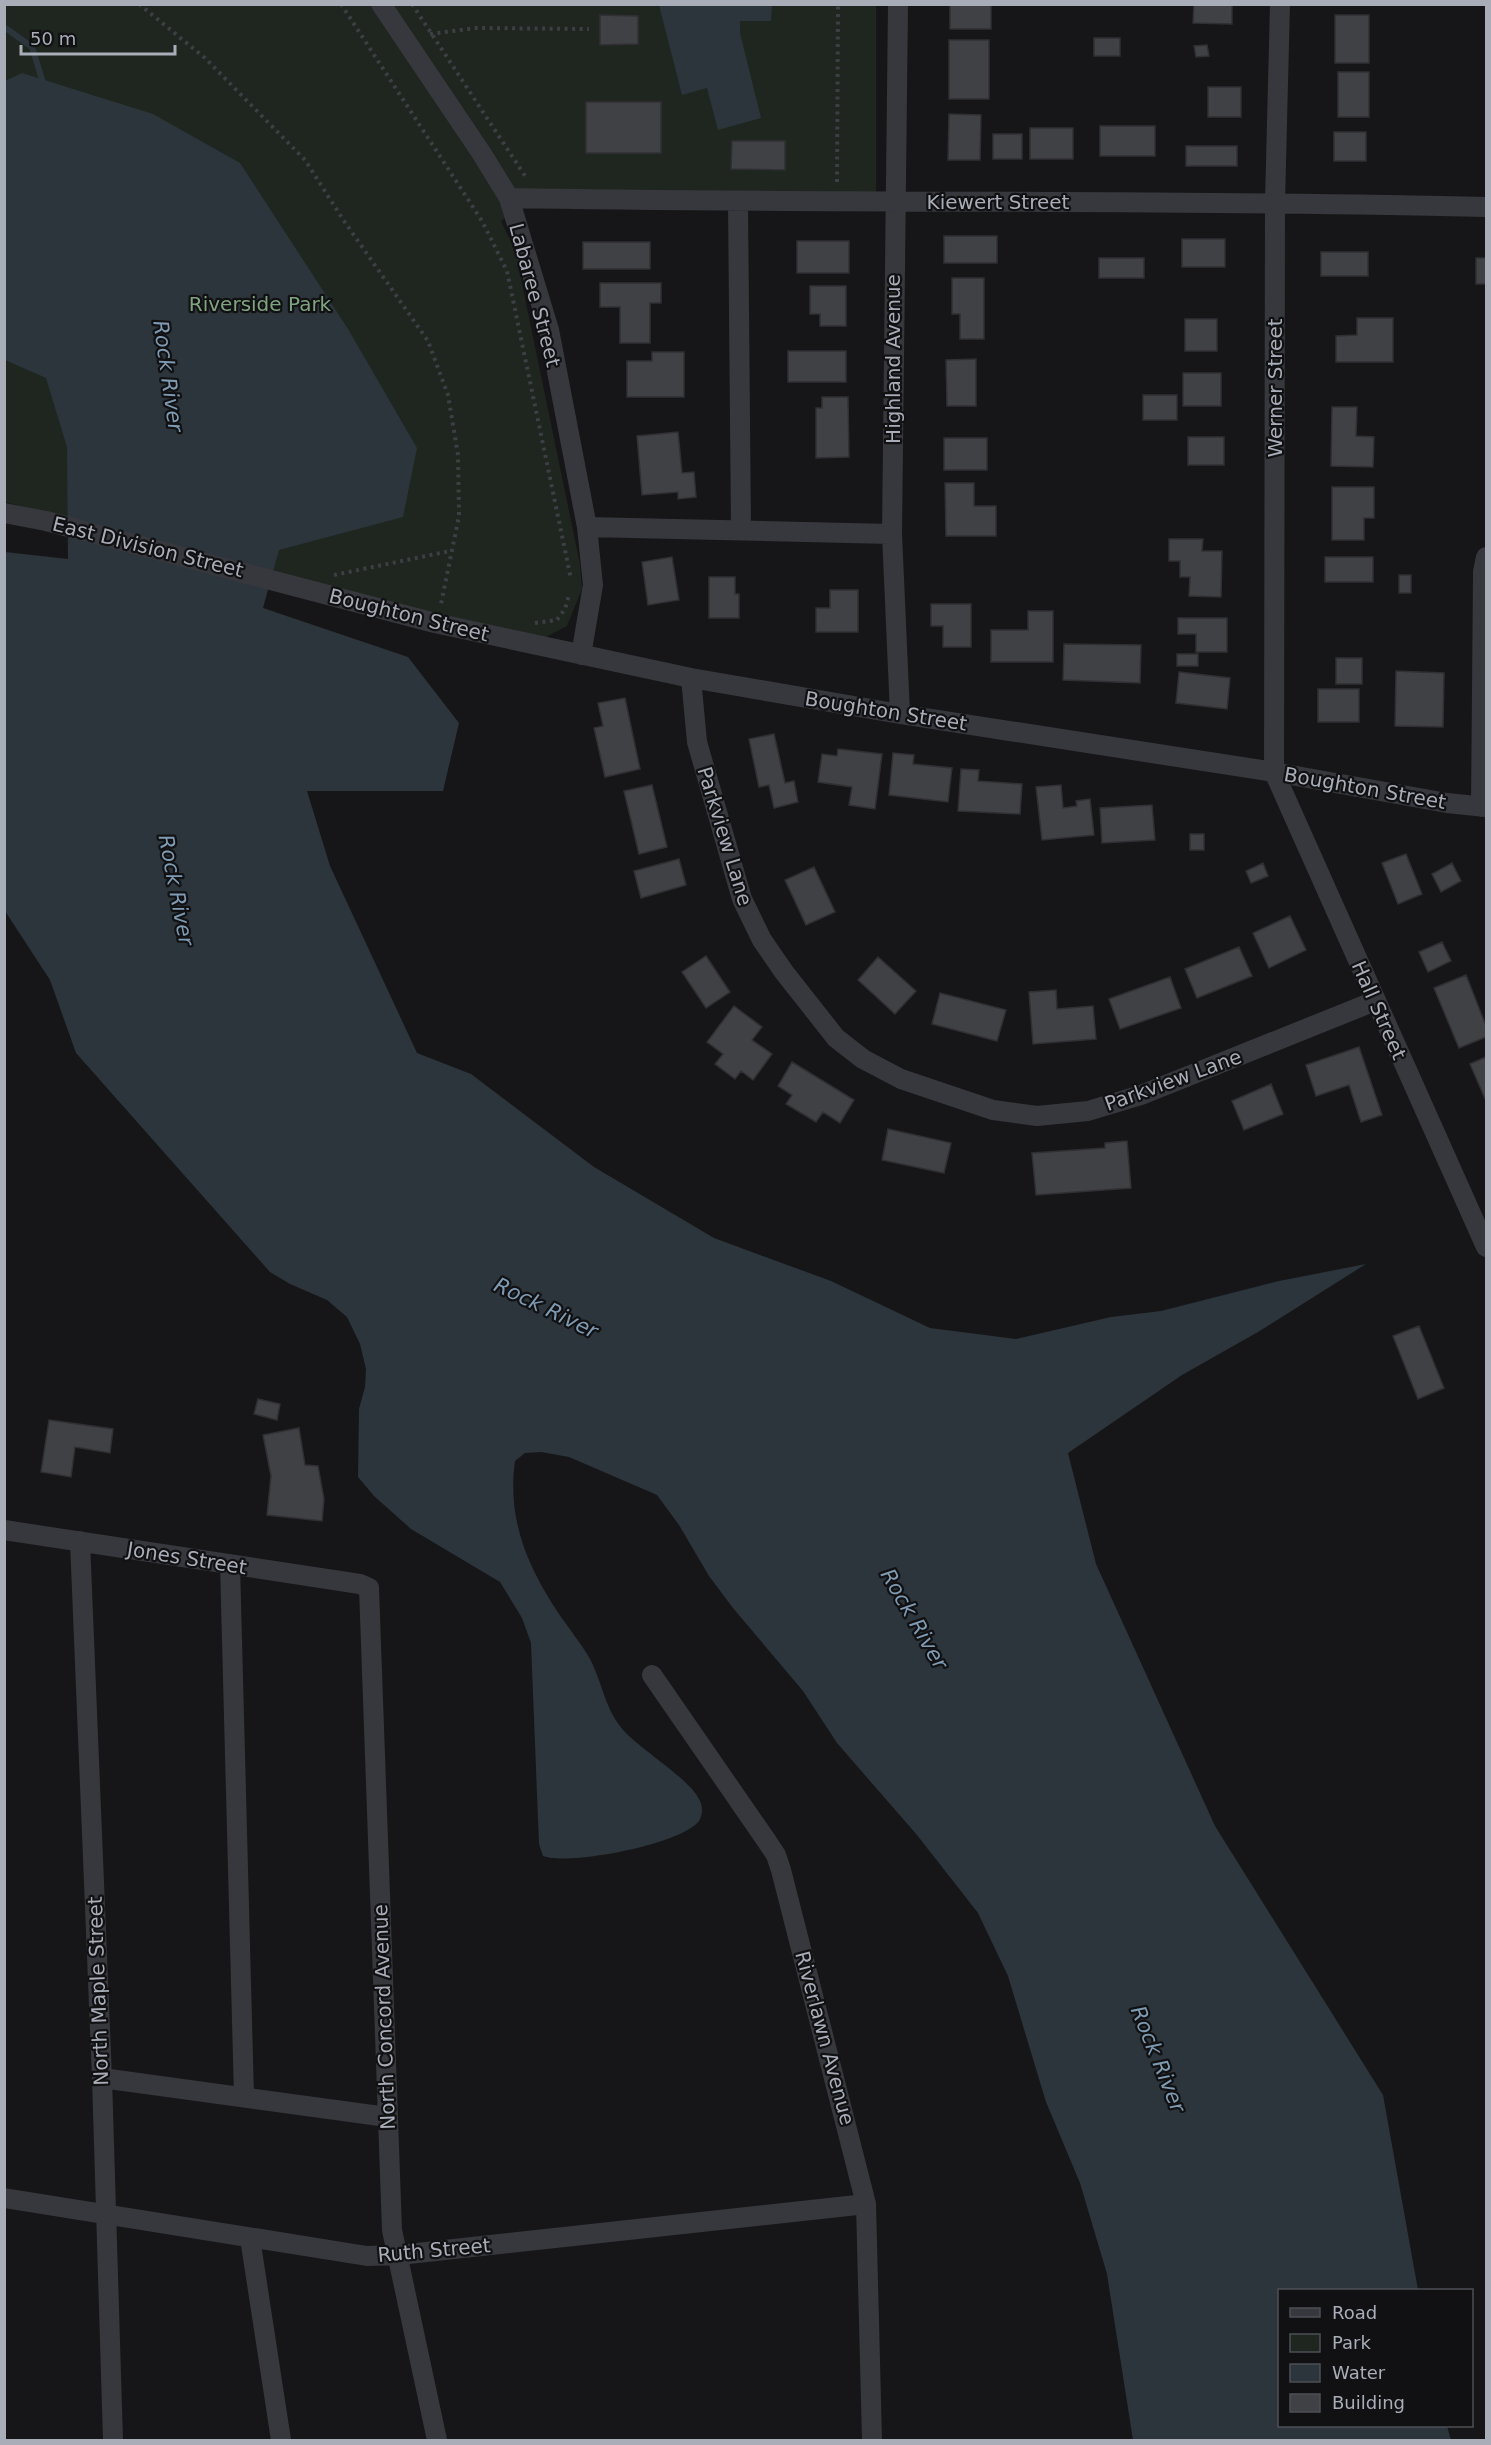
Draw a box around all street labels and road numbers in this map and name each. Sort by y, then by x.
street label: Kiewert Street [927,190,1070,214]
street label: Labaree Street [504,220,566,370]
street label: Highland Avenue [881,274,905,444]
street label: Werner Street [1263,318,1287,458]
street label: East Division Street [50,512,246,582]
street label: Boughton Street [327,584,492,647]
street label: Boughton Street [803,686,969,736]
street label: Boughton Street [1282,762,1448,814]
street label: Parkview Lane [692,764,758,908]
street label: Hall Street [1347,957,1411,1063]
street label: Parkview Lane [1101,1044,1245,1116]
street label: Jones Street [124,1536,249,1579]
street label: North Maple Street [83,1896,113,2086]
street label: North Concord Avenue [368,1904,400,2130]
street label: Riverlawn Avenue [790,1948,860,2128]
street label: Ruth Street [377,2233,492,2267]

